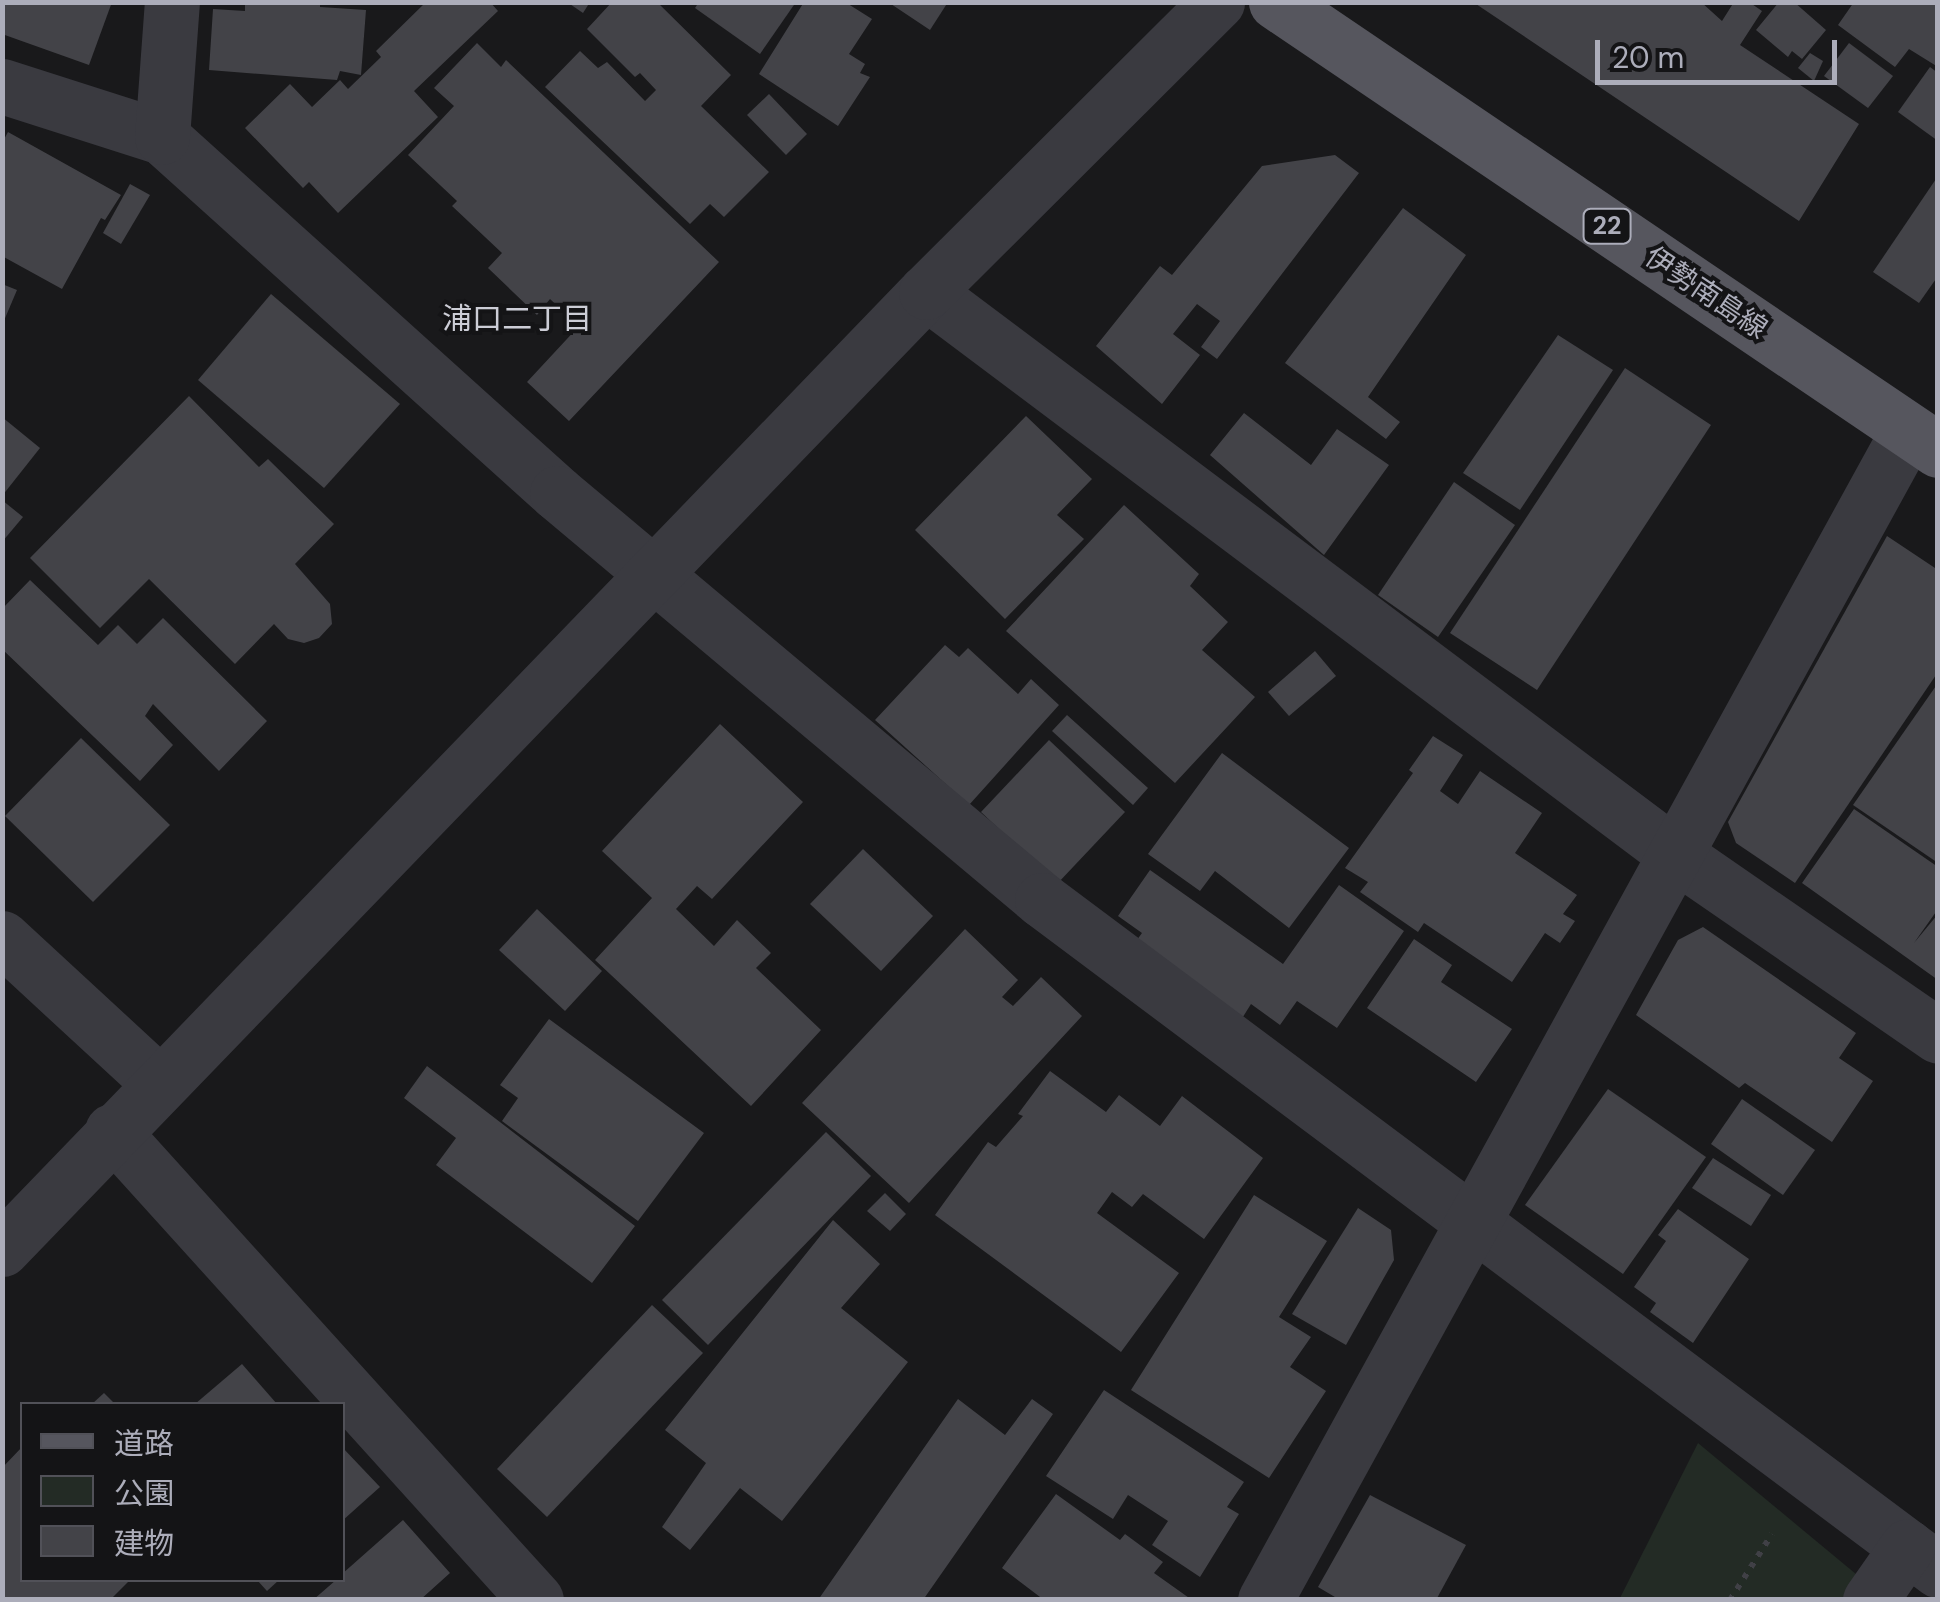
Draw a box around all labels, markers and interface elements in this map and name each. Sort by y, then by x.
scale bar [1600,20,1842,82]
text: 20 m [1612,38,1684,77]
road number: 22 [1582,206,1632,246]
street label: 伊勢南島線 [1639,240,1773,346]
district label: 浦口二丁目 [442,301,592,337]
legend [20,1402,345,1582]
text: 道路 [114,1424,174,1463]
text: 公園 [114,1474,174,1513]
text: 建物 [114,1524,174,1563]

